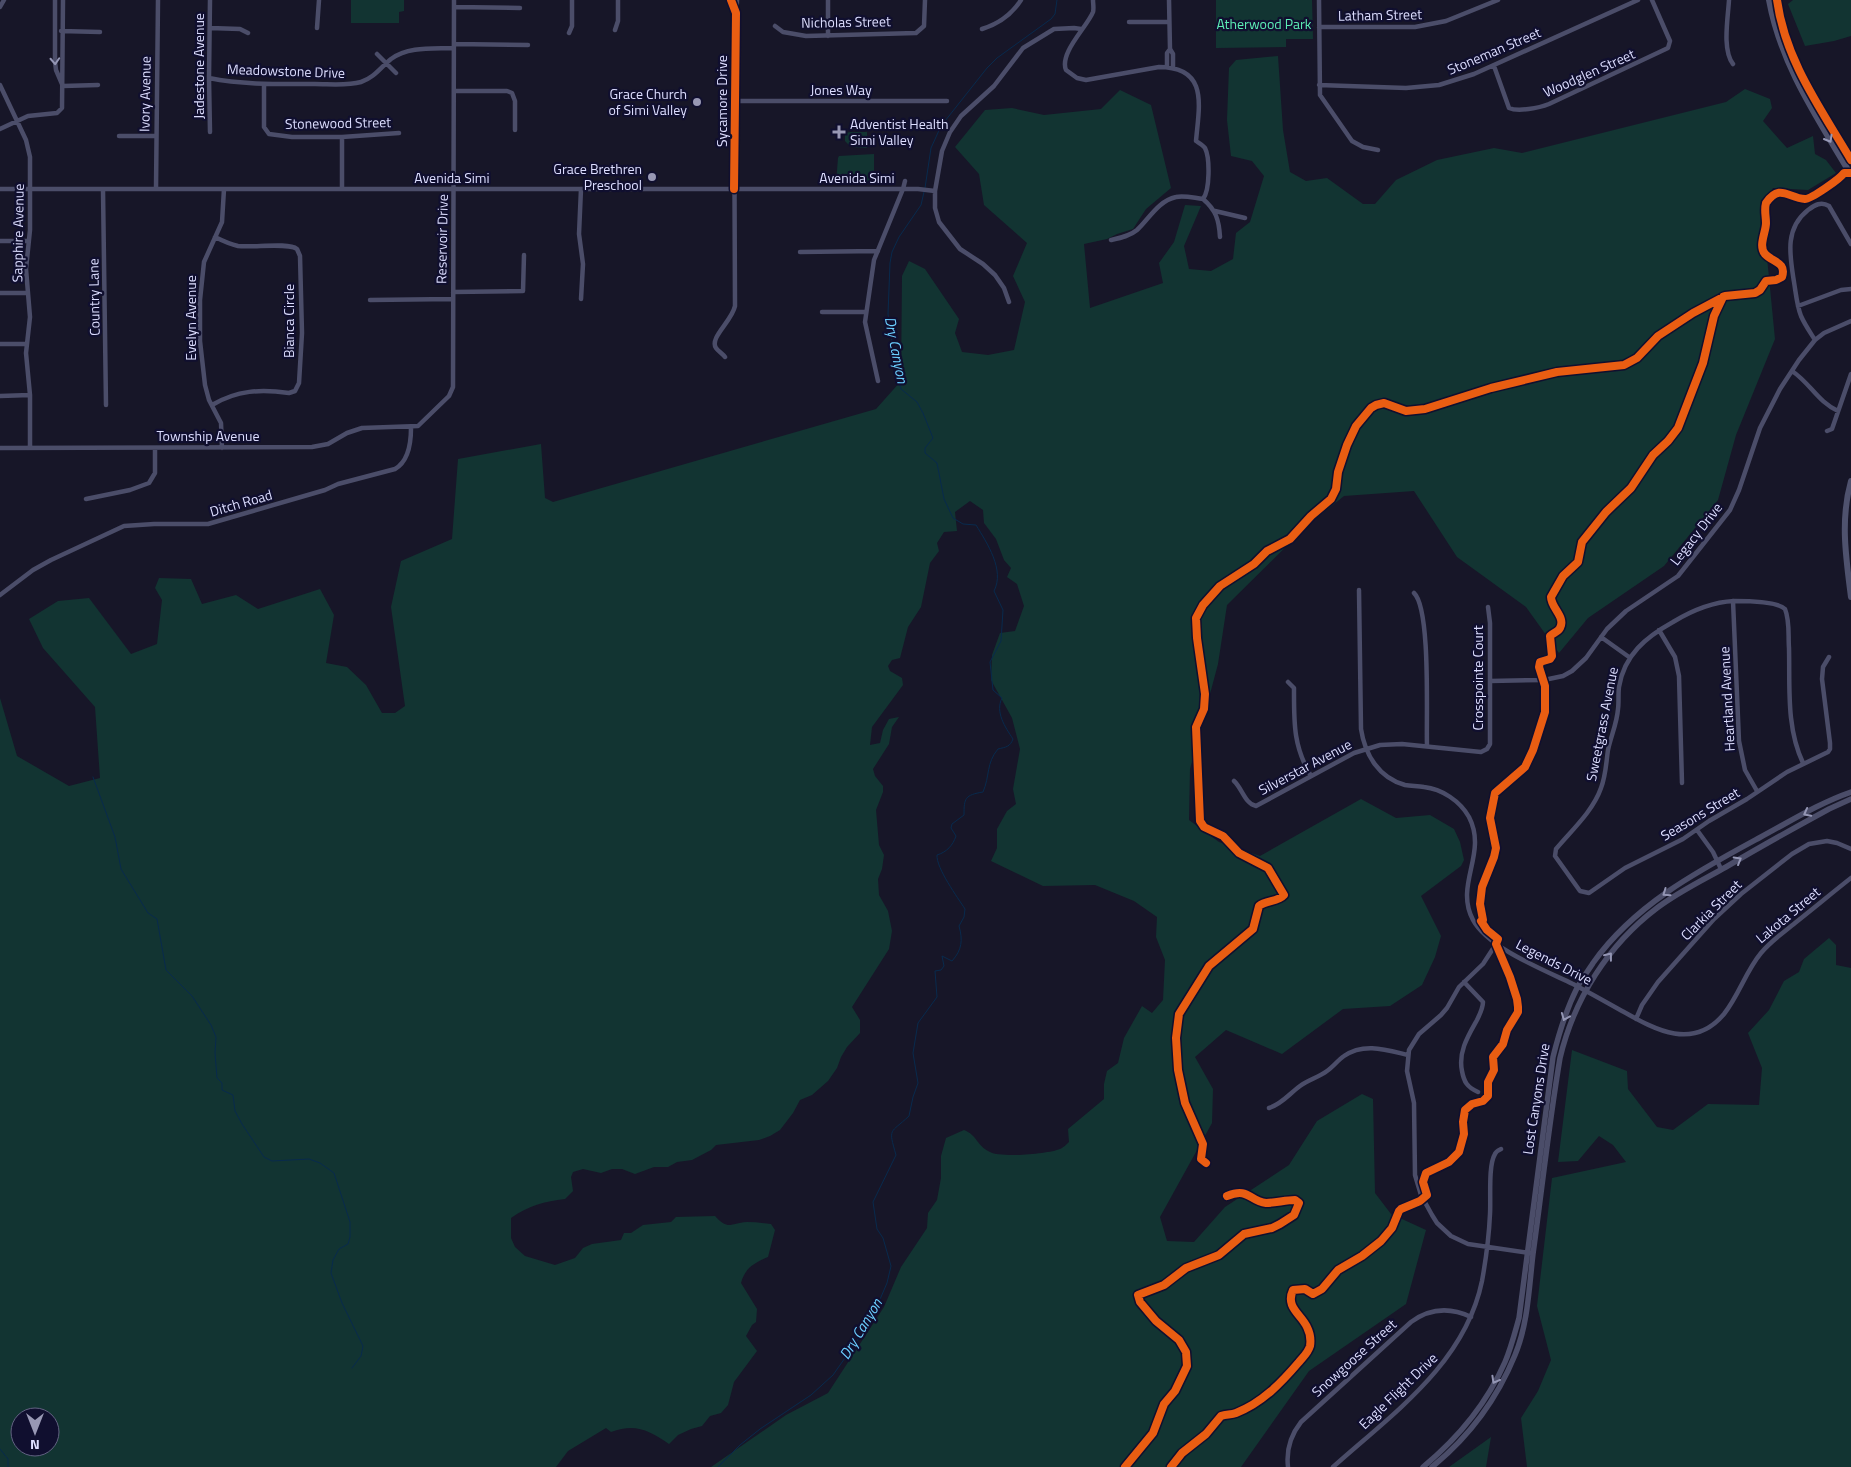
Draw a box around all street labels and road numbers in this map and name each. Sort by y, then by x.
street label: Latham Street [1338,3,1422,26]
street label: Nicholas Street [801,10,891,33]
street label: Jadestone Avenue [188,13,209,119]
street label: Stoneman Street [1444,21,1544,80]
street label: Woodglen Street [1540,43,1638,102]
street label: Sycamore Drive [711,55,732,147]
street label: Ivory Avenue [133,56,156,132]
street label: Meadowstone Drive [227,58,345,83]
street label: Jones Way [810,79,872,100]
street label: Stonewood Street [285,111,391,134]
street label: Avenida Simi [414,167,490,188]
street label: Avenida Simi [819,167,895,188]
street label: Sapphire Avenue [6,184,29,282]
street label: Reservoir Drive [430,194,453,284]
street label: Country Lane [82,258,105,336]
street label: Evelyn Avenue [180,275,201,361]
street label: Bianca Circle [278,284,299,358]
street label: Township Avenue [157,425,259,446]
street label: Ditch Road [207,484,275,521]
street label: Legacy Drive [1664,498,1727,570]
street label: Crosspointe Court [1467,625,1488,731]
street label: Heartland Avenue [1713,646,1740,752]
street label: Sweetgrass Avenue [1580,665,1623,783]
street label: Silverstar Avenue [1255,733,1355,800]
street label: Seasons Street [1656,782,1743,845]
street label: Clarkia Street [1675,874,1746,945]
street label: Lakota Street [1751,881,1825,948]
street label: Legends Drive [1512,933,1596,990]
street label: Lost Canyons Drive [1516,1042,1555,1156]
street label: Snowgoose Street [1307,1314,1401,1401]
street label: Eagle Flight Drive [1354,1348,1442,1434]

